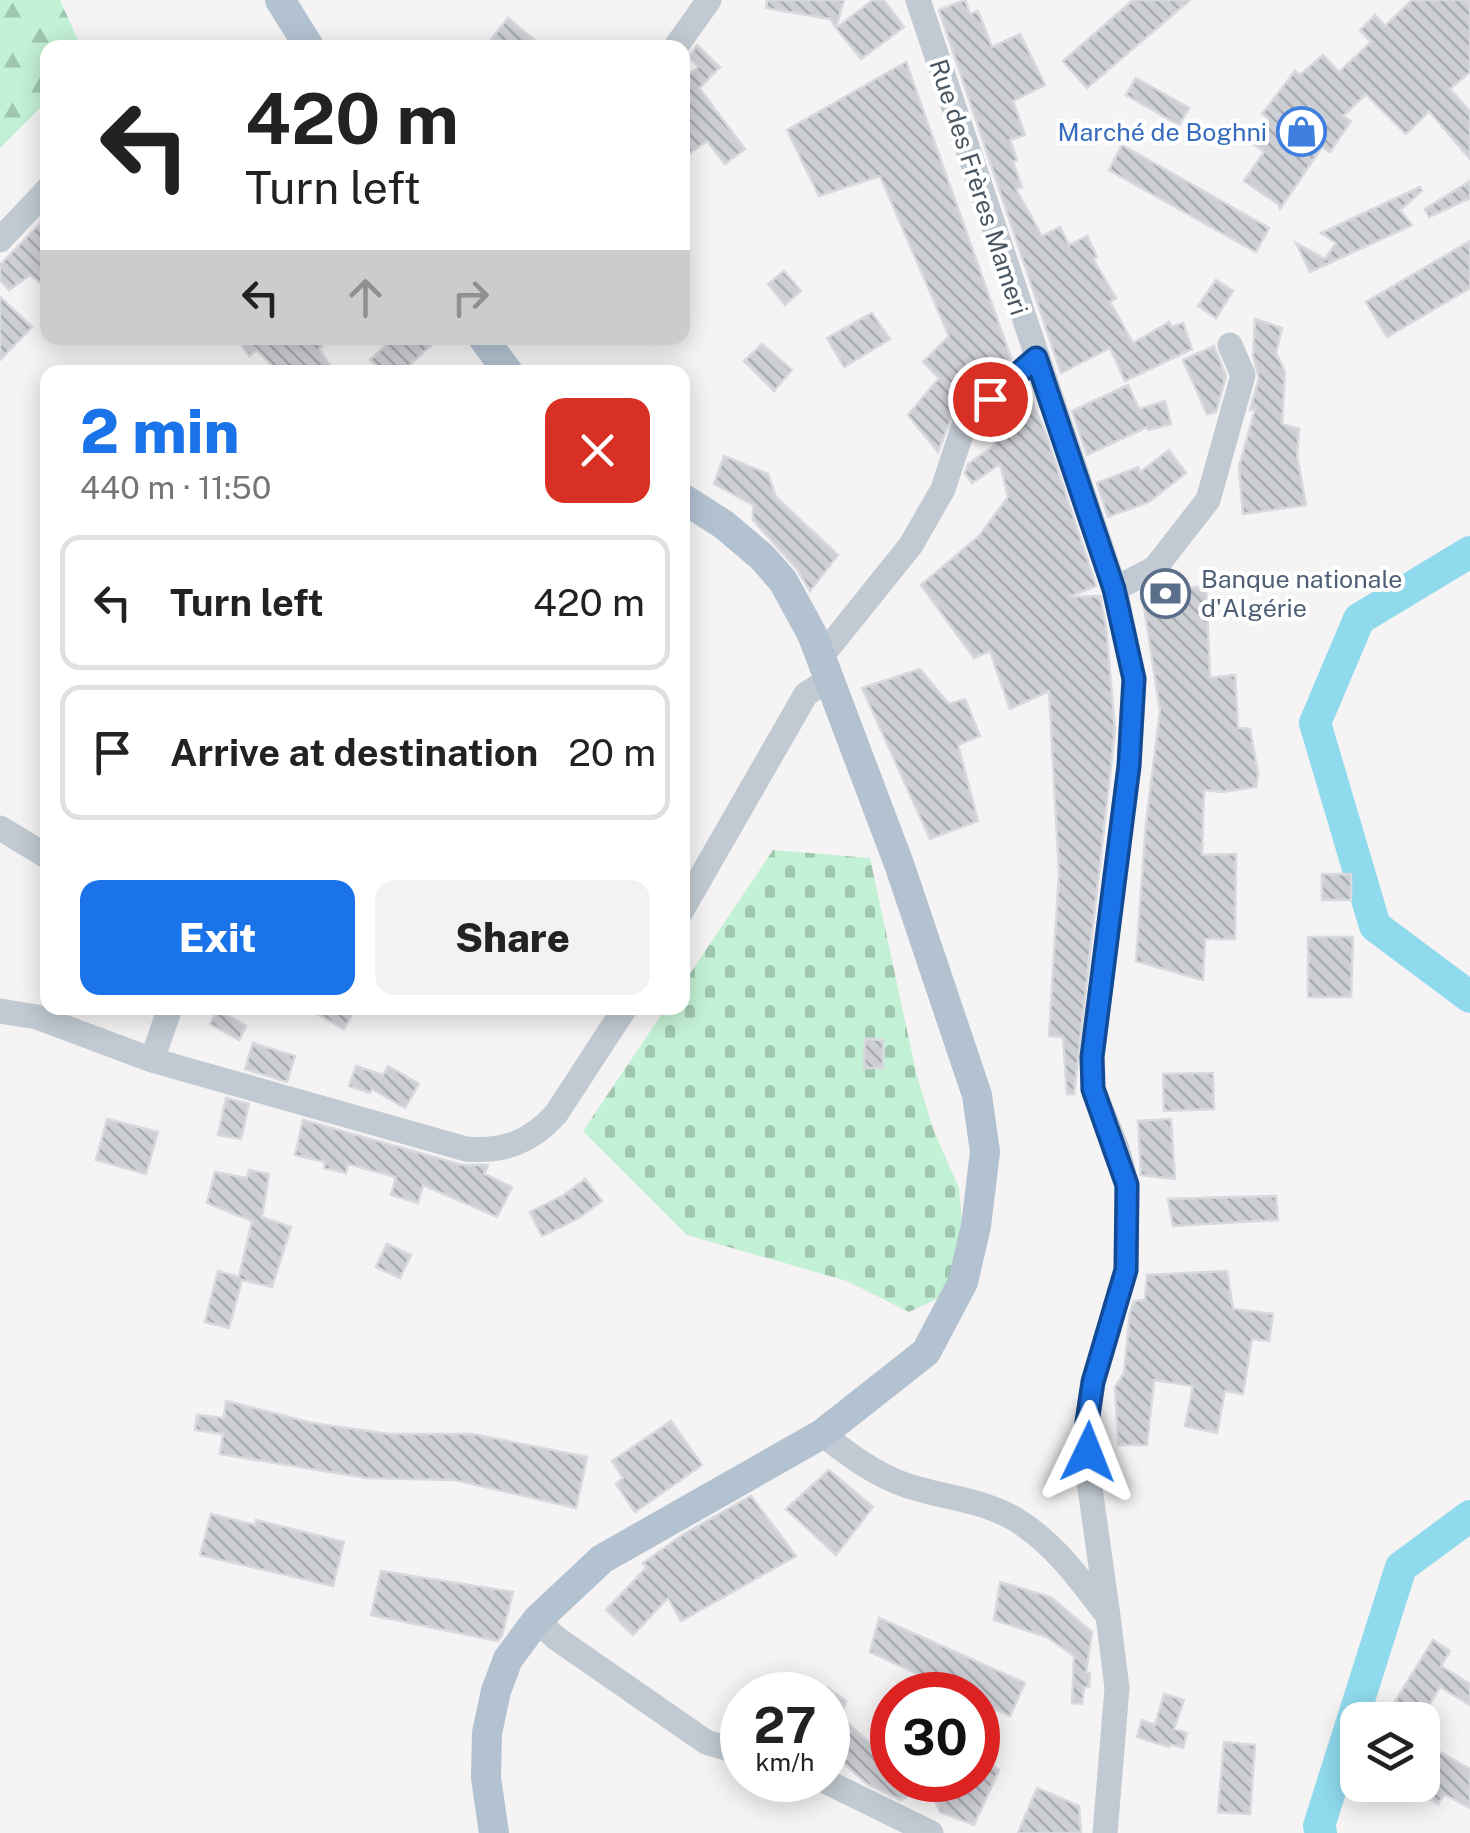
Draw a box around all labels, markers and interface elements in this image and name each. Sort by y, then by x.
street label: Rue des Frères Mameri [923,55,1035,319]
text: 420 m [245,77,459,160]
icon: left [80,80,210,210]
shop icon: Marché de Boghni [1276,106,1328,158]
place label: Marché de Boghni [1057,117,1267,147]
text: Turn left [245,161,421,214]
icon: left [233,270,288,325]
icon: ahead [338,270,393,325]
icon: right [443,270,498,325]
pin [948,357,1033,442]
icon: arrive [963,372,1018,427]
text: 2 min [80,396,239,467]
button: close [545,398,650,503]
text: 440 m · 11:50 [80,469,271,506]
place label: Banque nationale d'Algérie [1201,564,1403,623]
bank icon: Banque nationale d'Algérie [1140,567,1192,619]
icon: left [85,575,140,630]
text: Turn left [170,580,324,625]
text: 420 m [533,580,645,625]
icon: arrive [85,725,140,780]
text: Arrive at destination [170,730,538,775]
text: 20 m [568,730,656,775]
button: Exit [80,880,355,995]
button: Share [375,880,650,995]
position arrow [1036,1400,1140,1504]
speed limit sign: 30 [870,1672,1000,1802]
text: 27 [753,1695,817,1754]
map controls [1340,1702,1440,1802]
button: layers [1340,1702,1440,1802]
text: km/h [756,1747,814,1777]

